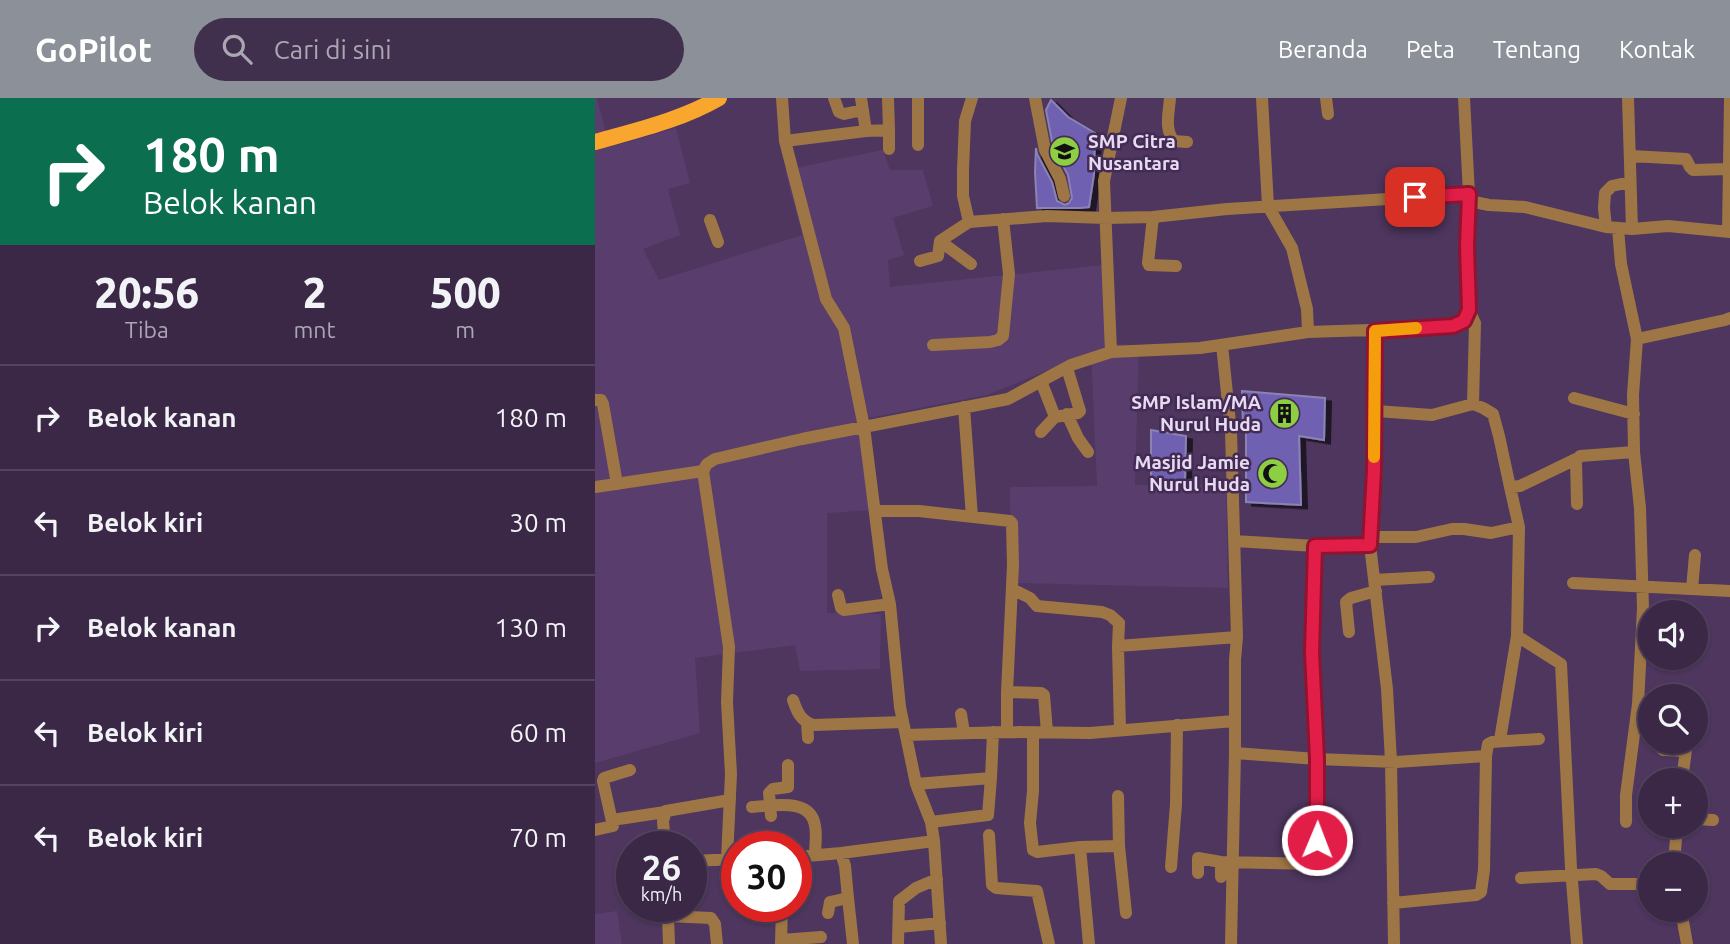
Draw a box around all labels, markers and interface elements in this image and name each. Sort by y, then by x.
search box [194,18,684,81]
icon: search [218,30,256,68]
text: GoPilot [35,31,152,68]
text: Cari di sini [274,35,392,64]
text: Beranda [1278,36,1368,63]
text: Peta [1406,36,1455,63]
text: Tentang [1493,36,1581,63]
text: Kontak [1619,36,1695,63]
icon: right [28,126,119,217]
text: 180 m [143,126,280,181]
place label: SMP Citra Nusantara [1088,130,1180,174]
school or university icon: SMP Citra Nusantara [1048,135,1082,169]
pin [1385,167,1445,227]
icon: arrive [1396,178,1434,216]
text: Belok kanan [143,184,317,220]
text: 20:56 [94,269,199,316]
text: 2 [303,269,326,316]
text: 500 [430,269,501,316]
text: Tiba [125,317,169,342]
text: mnt [293,317,336,342]
text: m [455,317,475,342]
place label: SMP Islam/MA Nurul Huda [1131,391,1262,435]
building icon: SMP Islam/MA Nurul Huda [1267,396,1301,430]
icon: right [28,399,66,437]
text: Belok kanan [87,403,237,432]
text: 180 m [495,403,567,432]
place label: Masjid Jamie Nurul Huda [1135,451,1250,495]
mosque icon: Masjid Jamie Nurul Huda [1256,456,1290,490]
icon: left [28,504,66,542]
text: Belok kiri [87,508,203,537]
text: 30 m [509,508,567,537]
map controls [1638,600,1708,922]
button: sound [1638,600,1708,670]
icon: right [28,609,66,647]
text: Belok kanan [87,613,237,642]
text: 130 m [495,613,567,642]
button: search [1638,684,1708,754]
icon: left [28,714,66,752]
text: Belok kiri [87,718,203,747]
text: 60 m [509,718,567,747]
button: + [1638,768,1708,838]
position arrow [1280,803,1354,877]
icon: left [28,819,66,857]
text: Belok kiri [87,823,203,852]
text: 70 m [509,823,567,852]
speed limit sign: 30 [721,831,812,922]
text: 26 [642,847,681,887]
button: − [1638,852,1708,922]
text: km/h [641,884,682,904]

